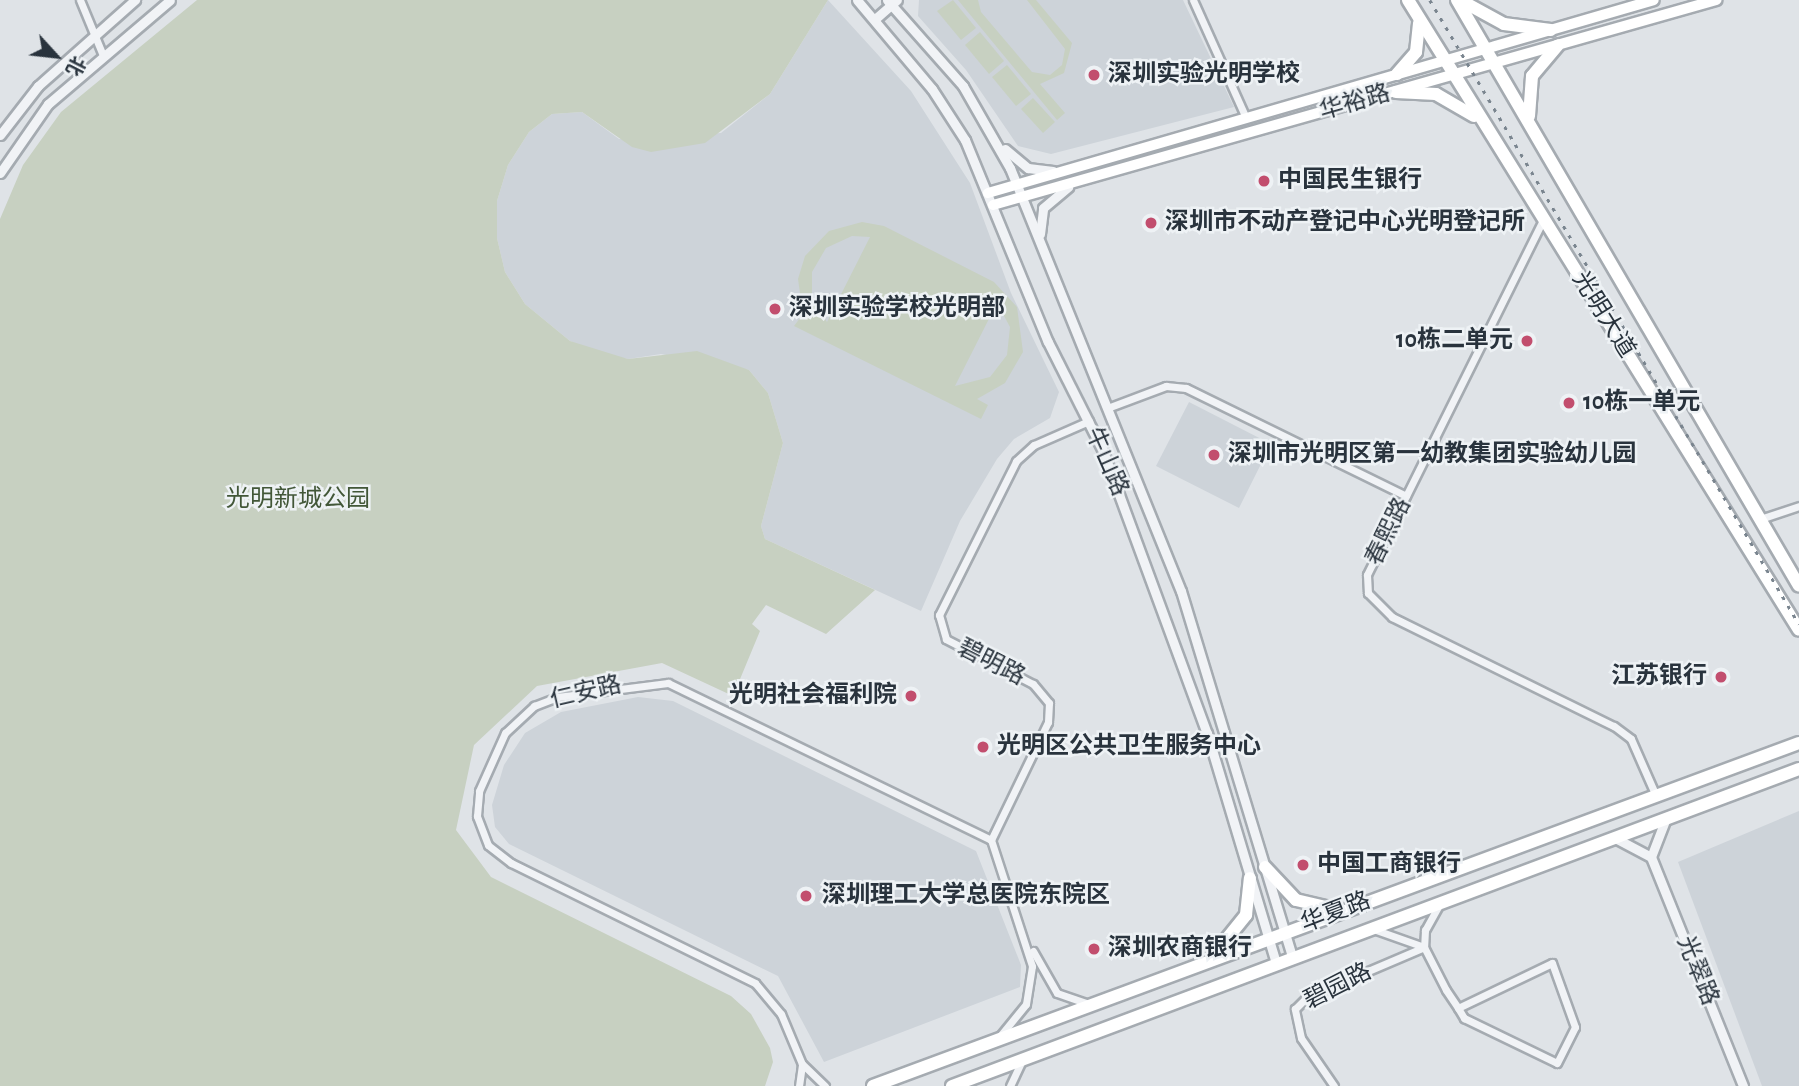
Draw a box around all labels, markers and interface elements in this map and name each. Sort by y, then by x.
north arrow [21,21,91,91]
text: 北 [62,53,88,79]
place label: 深圳实验光明学校 [1108,61,1300,89]
marker: 深圳实验光明学校 [1086,67,1102,83]
street label: 华裕路 [1316,79,1394,127]
place label: 中国民生银行 [1278,167,1422,195]
marker: 中国民生银行 [1256,173,1272,189]
place label: 深圳市不动产登记中心光明登记所 [1165,209,1525,237]
marker: 深圳市不动产登记中心光明登记所 [1143,215,1159,231]
street label: 光明大道 [1565,267,1641,363]
place label: 深圳实验学校光明部 [789,295,1005,323]
marker: 深圳实验学校光明部 [767,301,783,317]
place label: 10栋二单元 [1396,327,1513,355]
marker: 10栋二单元 [1519,333,1535,349]
place label: 10栋一单元 [1583,389,1700,417]
marker: 10栋一单元 [1561,395,1577,411]
street label: 牛山路 [1078,423,1134,501]
place label: 深圳市光明区第一幼教集团实验幼儿园 [1228,441,1636,469]
marker: 深圳市光明区第一幼教集团实验幼儿园 [1206,447,1222,463]
park label: 光明新城公园 [226,486,370,514]
street label: 春熙路 [1360,493,1418,571]
street label: 碧明路 [952,634,1030,692]
place label: 江苏银行 [1611,663,1707,691]
marker: 江苏银行 [1713,669,1729,685]
street label: 仁安路 [548,671,624,715]
place label: 光明社会福利院 [729,682,897,710]
marker: 光明社会福利院 [903,688,919,704]
place label: 光明区公共卫生服务中心 [997,733,1261,761]
marker: 光明区公共卫生服务中心 [975,739,991,755]
place label: 中国工商银行 [1317,851,1461,879]
marker: 中国工商银行 [1295,857,1311,873]
place label: 深圳理工大学总医院东院区 [822,882,1110,910]
marker: 深圳理工大学总医院东院区 [796,886,816,906]
street label: 华夏路 [1297,887,1375,939]
street label: 光翠路 [1670,932,1724,1010]
place label: 深圳农商银行 [1108,935,1252,963]
marker: 深圳农商银行 [1086,941,1102,957]
street label: 碧园路 [1299,958,1377,1016]

